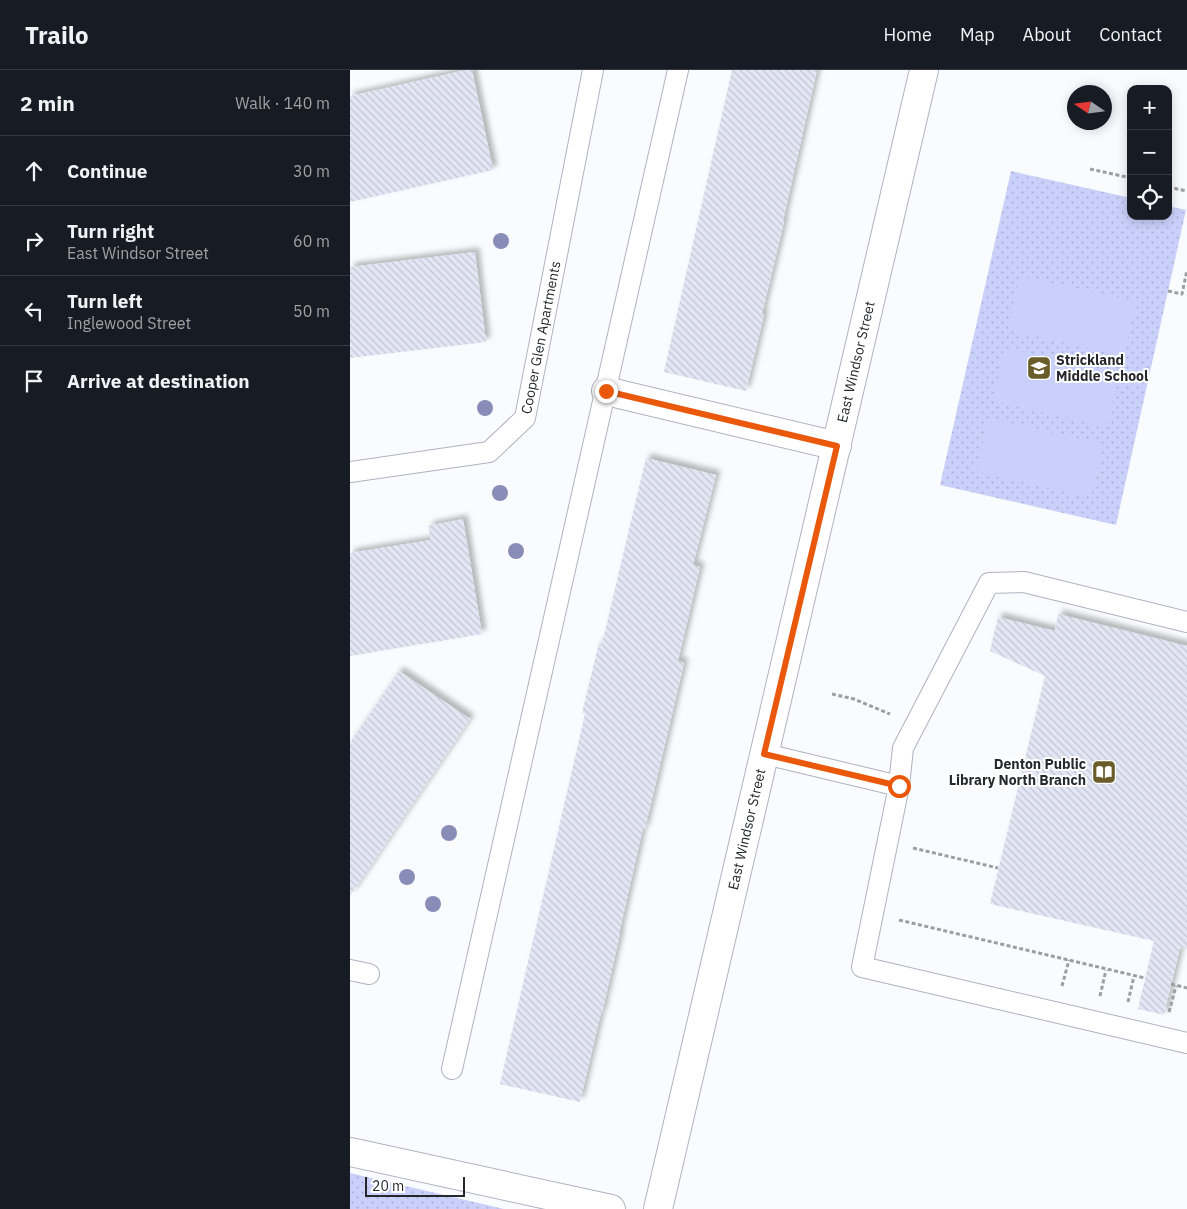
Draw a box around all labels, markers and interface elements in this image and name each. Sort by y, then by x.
text: Trailo [25,19,89,51]
text: Home [884,23,932,46]
text: Map [960,23,995,46]
text: About [1023,23,1071,46]
text: Contact [1099,23,1162,46]
north arrow [1067,85,1112,130]
map controls [1127,85,1172,220]
button: + [1127,85,1172,130]
text: 2 min [20,89,75,117]
text: Walk · 140 m [235,93,330,113]
button: − [1127,130,1172,175]
icon: ahead [20,157,48,185]
text: Continue [67,159,147,183]
text: 30 m [293,161,330,181]
button: locate [1127,175,1172,220]
text: Turn right [67,219,154,243]
icon: right [20,227,48,255]
text: 60 m [293,231,330,251]
text: East Windsor Street [67,243,209,263]
street label: Cooper Glen Apartments [517,259,565,416]
text: Turn left [67,289,143,313]
icon: left [20,297,48,325]
street label: East Windsor Street [833,299,879,424]
text: 50 m [293,301,330,321]
text: Inglewood Street [67,313,191,333]
place label: Strickland Middle School [1056,351,1148,385]
school or university icon: Strickland Middle School [1026,355,1052,381]
icon: arrive [20,367,48,395]
text: Arrive at destination [67,369,250,393]
route end [595,380,618,403]
place label: Denton Public Library North Branch [949,755,1086,789]
library icon: Denton Public Library North Branch [1091,759,1117,785]
street label: East Windsor Street [724,767,770,892]
route start [888,775,911,798]
scale bar [365,1174,465,1197]
text: 20 m [372,1177,404,1195]

